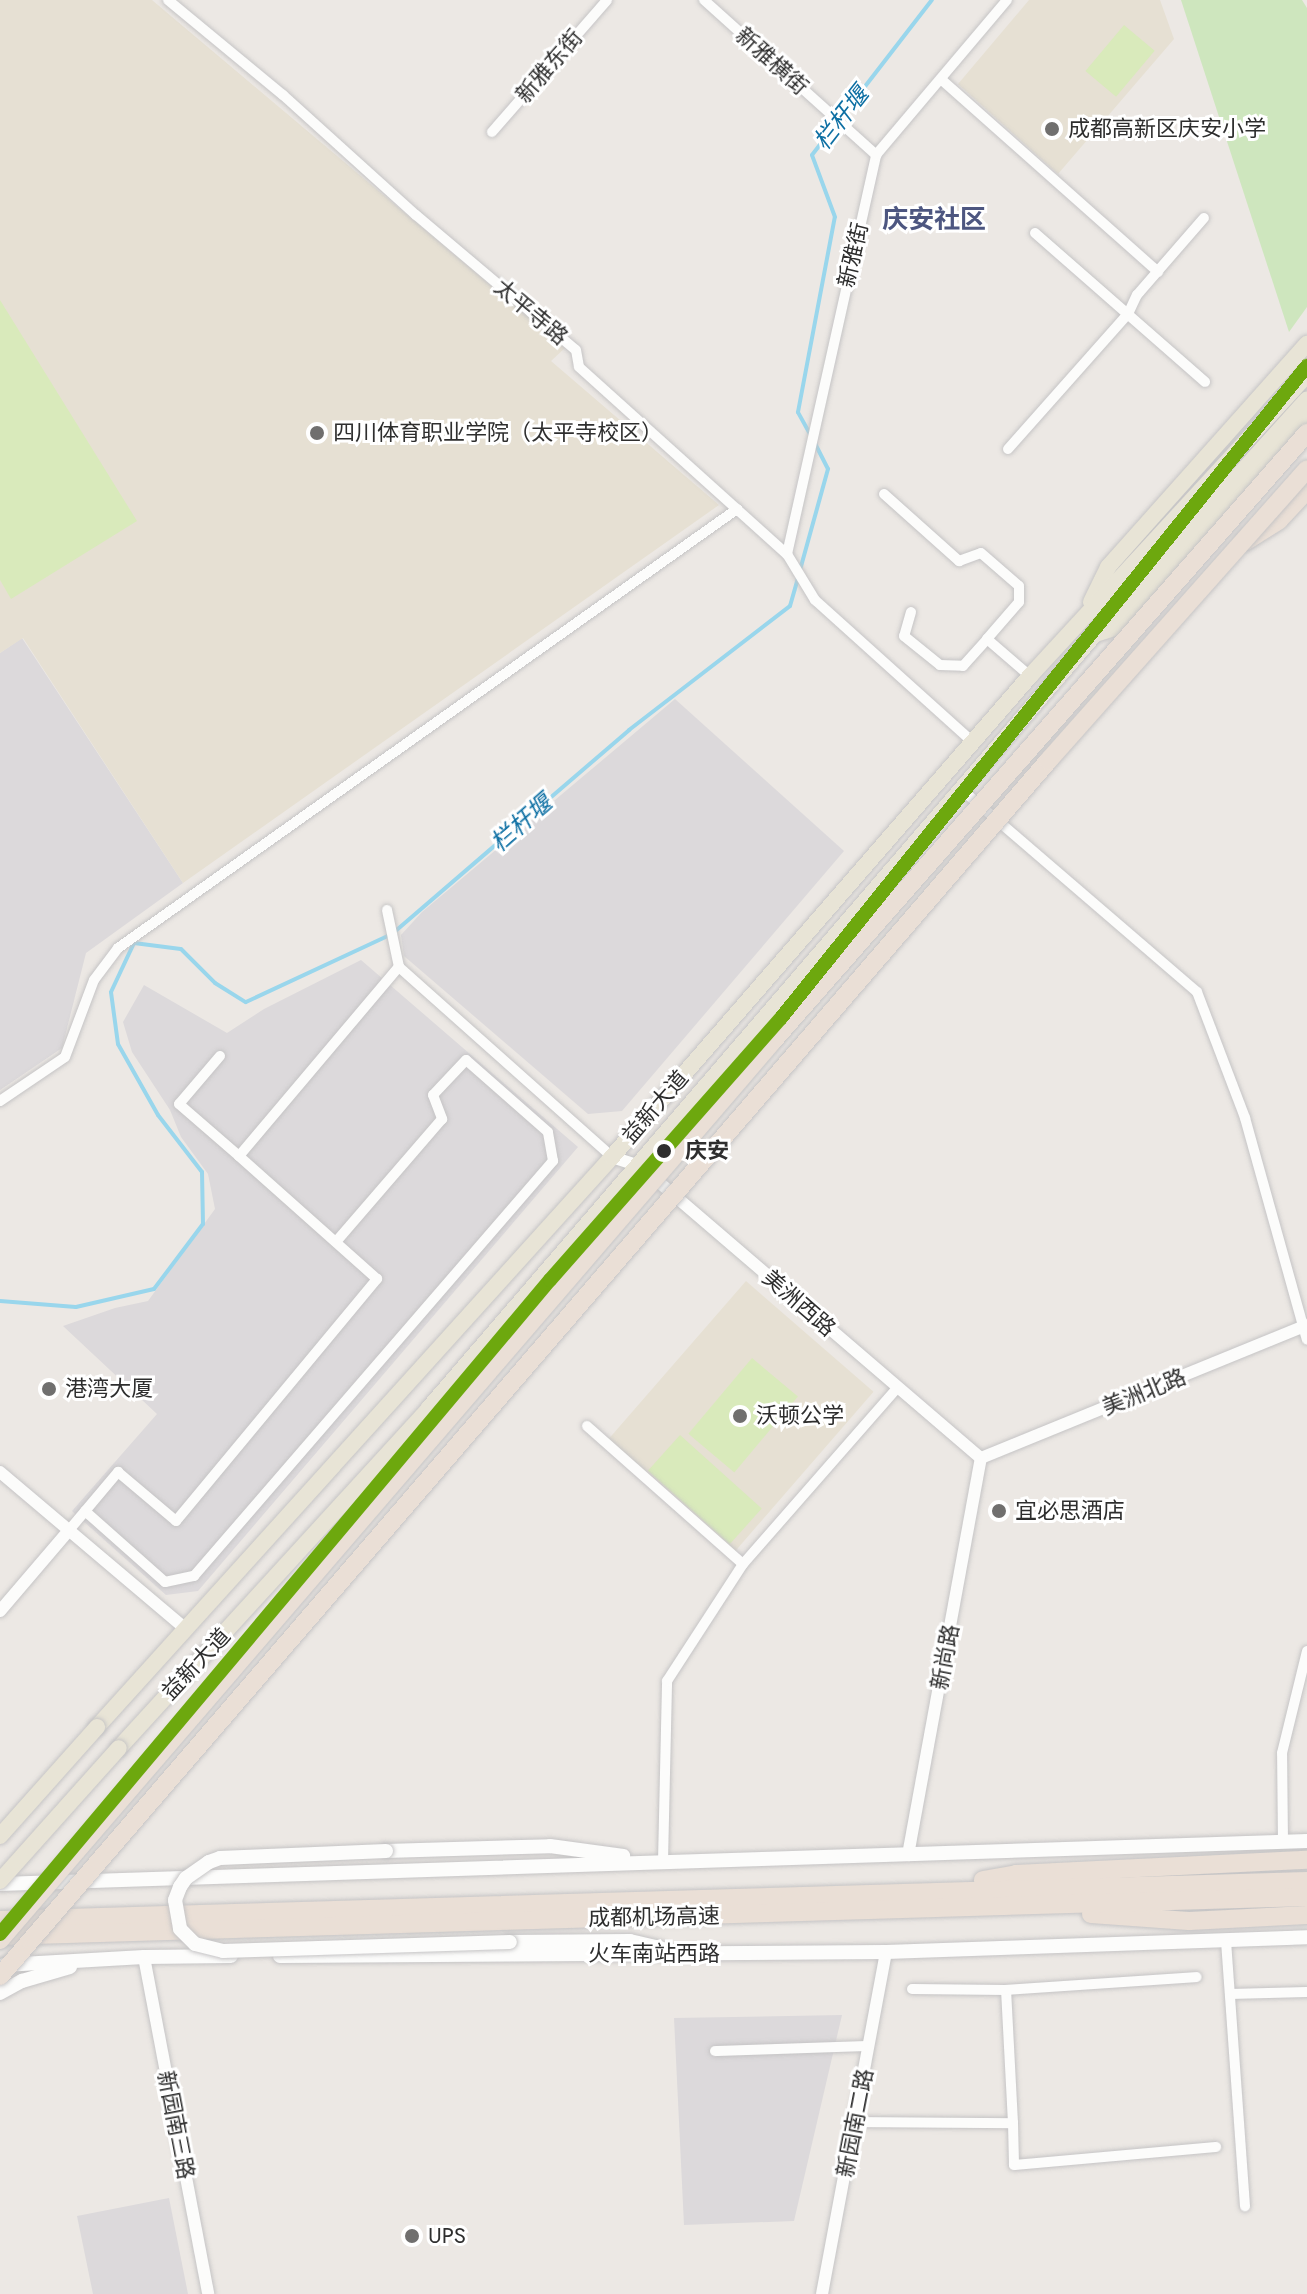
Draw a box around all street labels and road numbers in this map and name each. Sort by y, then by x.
street label: 新雅横街 [730,22,814,100]
street label: 新雅东街 [510,24,588,108]
street label: 新雅街 [833,220,873,290]
street label: 太平寺路 [489,274,573,350]
street label: 益新大道 [616,1065,694,1149]
street label: 美洲西路 [757,1264,841,1342]
street label: 美洲北路 [1098,1363,1190,1421]
street label: 新尚路 [926,1622,964,1692]
street label: 益新大道 [156,1623,236,1705]
street label: 成都机场高速 [588,1903,720,1931]
street label: 火车南站西路 [588,1941,720,1967]
street label: 新园南二路 [832,2066,878,2180]
street label: 新园南三路 [153,2068,199,2182]

